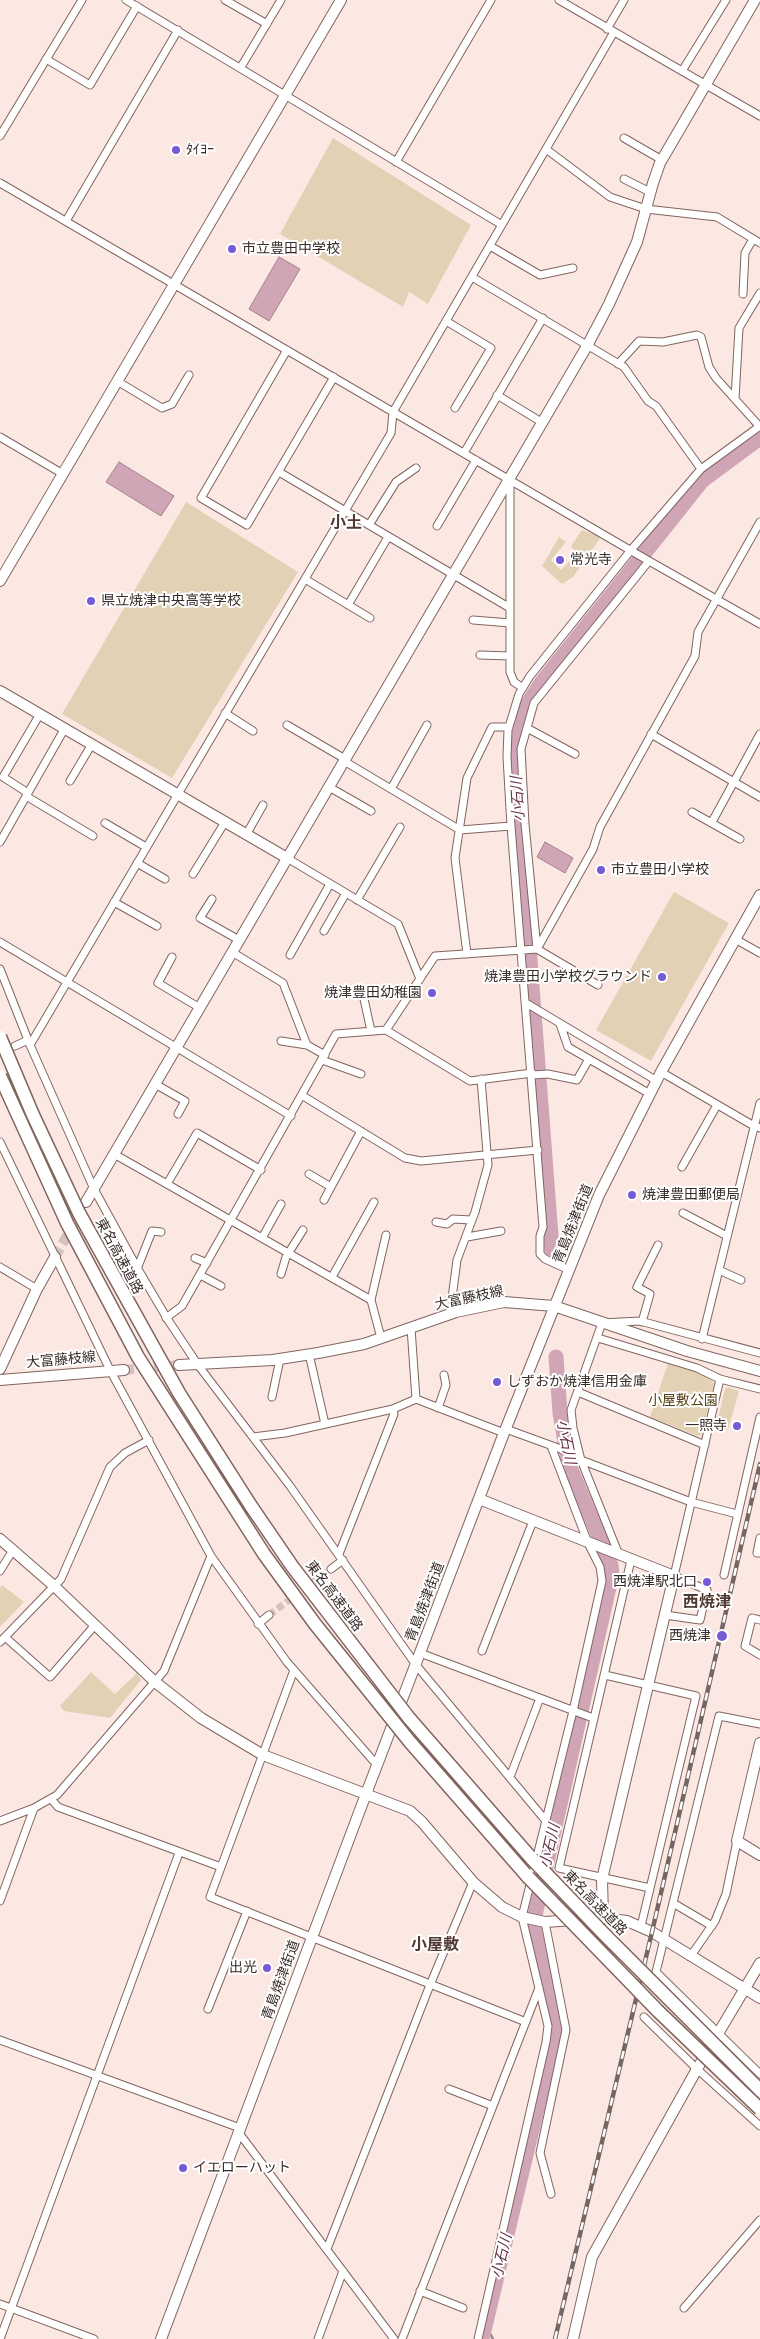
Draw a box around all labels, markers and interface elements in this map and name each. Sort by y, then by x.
place label: ﾀｲﾖｰ [186,142,214,158]
marker: ﾀｲﾖｰ [170,144,182,156]
place label: 市立豊田中学校 [242,241,340,257]
marker: 市立豊田中学校 [226,243,238,255]
district label: 小土 [330,513,362,533]
place label: 常光寺 [570,552,612,568]
marker: 常光寺 [554,554,566,566]
place label: 県立焼津中央高等学校 [101,593,241,609]
marker: 県立焼津中央高等学校 [85,595,97,607]
water label: 小石川 [508,776,528,822]
place label: 市立豊田小学校 [611,862,709,878]
marker: 市立豊田小学校 [595,864,607,876]
place label: 焼津豊田小学校グラウンド [484,969,652,985]
marker: 焼津豊田小学校グラウンド [656,971,668,983]
place label: 焼津豊田幼稚園 [324,985,422,1001]
marker: 焼津豊田幼稚園 [426,987,438,999]
street label: 青島焼津街道 [549,1182,597,1266]
place label: 焼津豊田郵便局 [642,1187,740,1203]
marker: 焼津豊田郵便局 [626,1189,638,1201]
street label: 東名高速道路 [92,1215,146,1297]
street label: 大富藤枝線 [433,1283,505,1313]
street label: 大富藤枝線 [25,1349,97,1371]
place label: しずおか焼津信用金庫 [507,1374,647,1390]
marker: しずおか焼津信用金庫 [491,1376,503,1388]
park label: 小屋敷公園 [648,1393,718,1409]
water label: 小石川 [553,1418,579,1466]
place label: 一照寺 [685,1418,727,1434]
marker: 一照寺 [731,1420,743,1432]
street label: 東名高速道路 [302,1557,366,1635]
street label: 青島焼津街道 [402,1560,448,1644]
place label: 西焼津駅北口 [613,1574,697,1590]
marker: 西焼津駅北口 [701,1576,713,1588]
district label: 西焼津 [683,1592,731,1612]
place label: 西焼津 [669,1628,711,1644]
marker: 西焼津 [715,1629,729,1643]
water label: 小石川 [536,1822,564,1870]
street label: 東名高速道路 [560,1867,630,1939]
district label: 小屋敷 [411,1935,459,1955]
street label: 青島焼津街道 [259,1938,303,2022]
place label: 出光 [229,1960,257,1976]
marker: 出光 [261,1962,273,1974]
place label: イエローハット [193,2160,291,2176]
marker: イエローハット [177,2162,189,2174]
water label: 小石川 [488,2232,516,2280]

